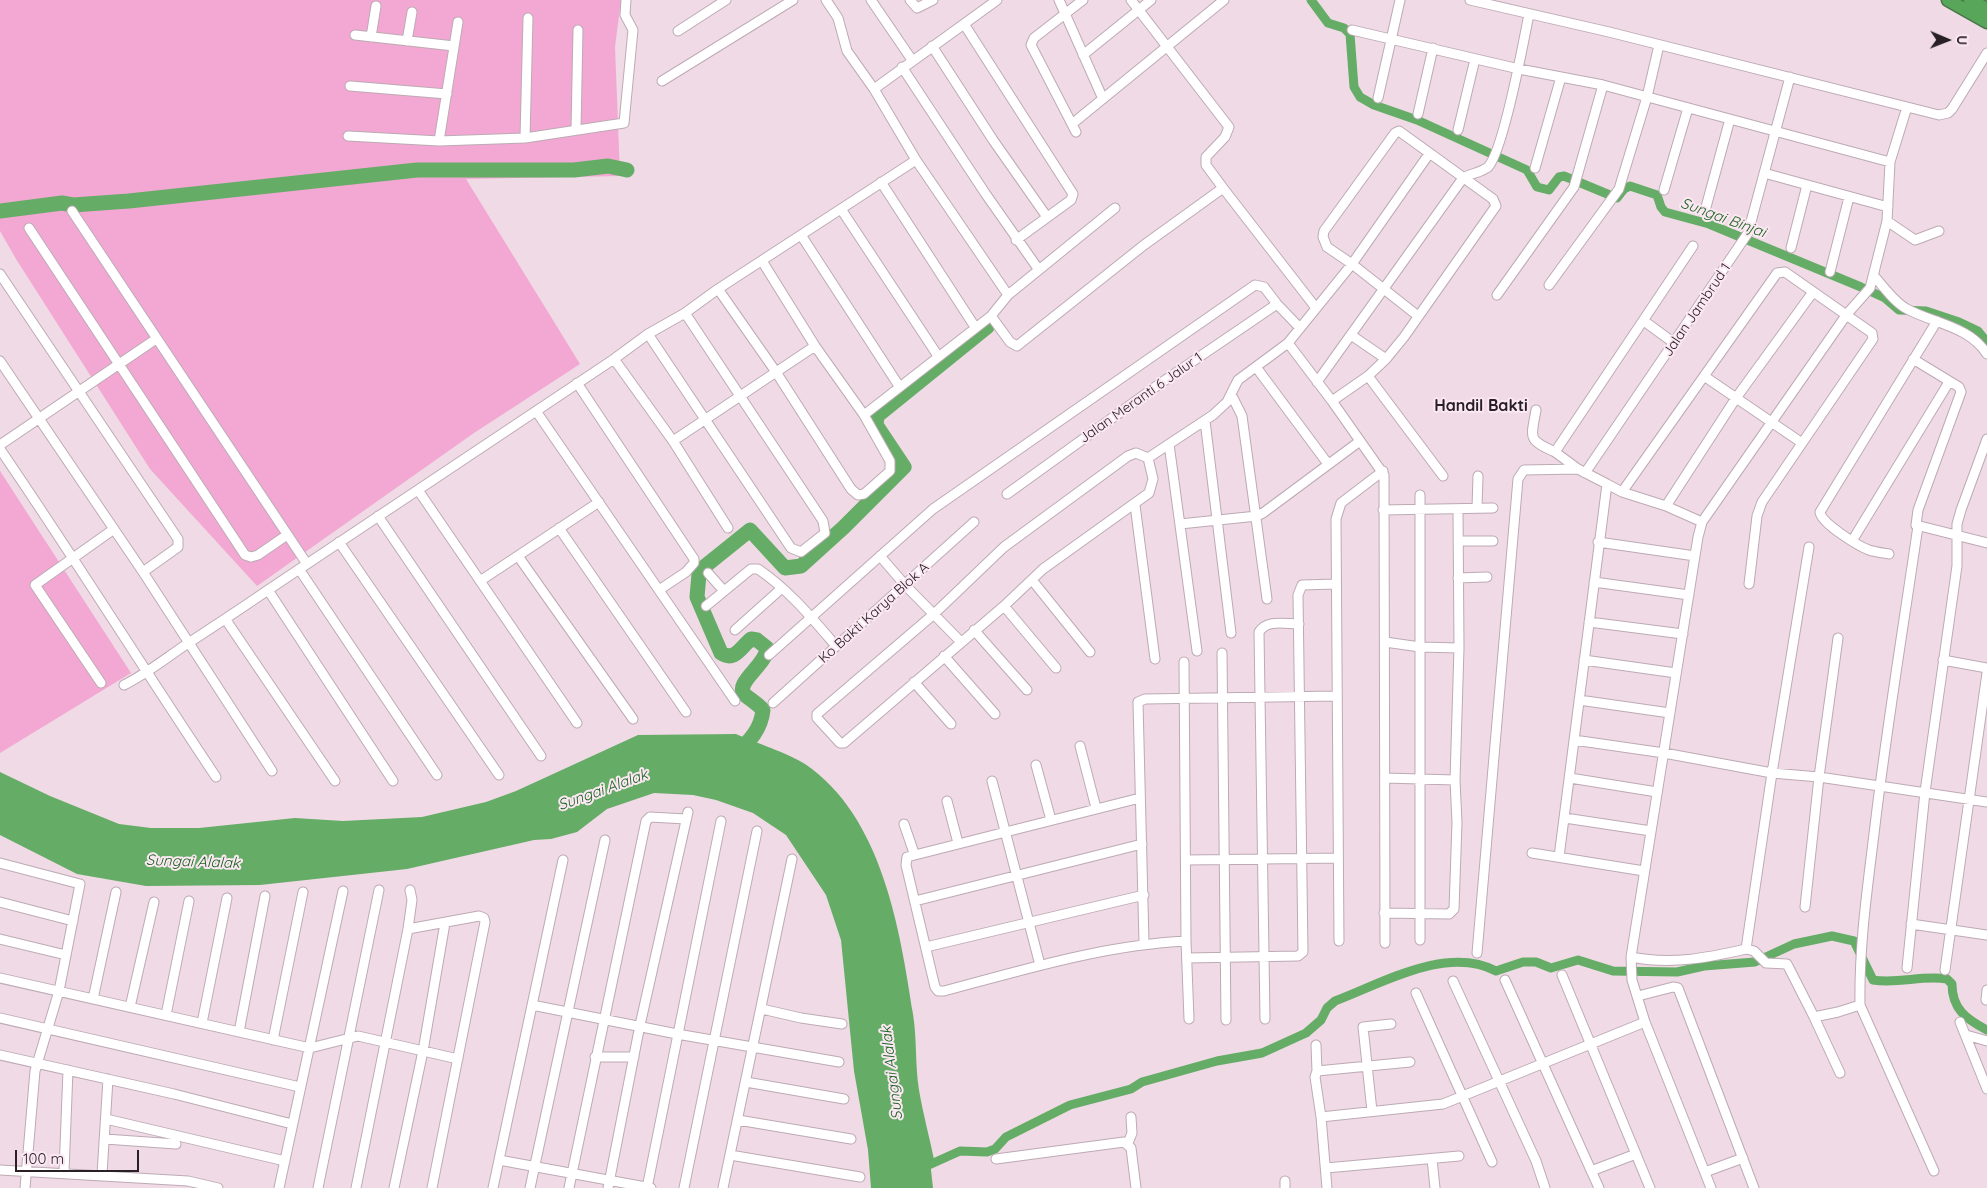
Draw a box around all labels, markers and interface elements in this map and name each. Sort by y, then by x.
north arrow [1922,15,1972,65]
text: U [1953,35,1971,45]
water label: Sungai Binjai [1678,194,1768,242]
street label: Jalan Jambrud 1 [1660,260,1734,360]
street label: Jalan Meranti 6 Jalur 1 [1076,349,1206,447]
district label: Handil Bakti [1434,396,1528,416]
street label: Ko Bakti Karya Blok A [815,559,933,667]
water label: Sungai Alalak [556,765,650,815]
water label: Sungai Alalak [146,851,240,873]
water label: Sungai Alalak [877,1025,907,1121]
scale bar [18,1140,141,1172]
text: 100 m [23,1149,64,1168]

